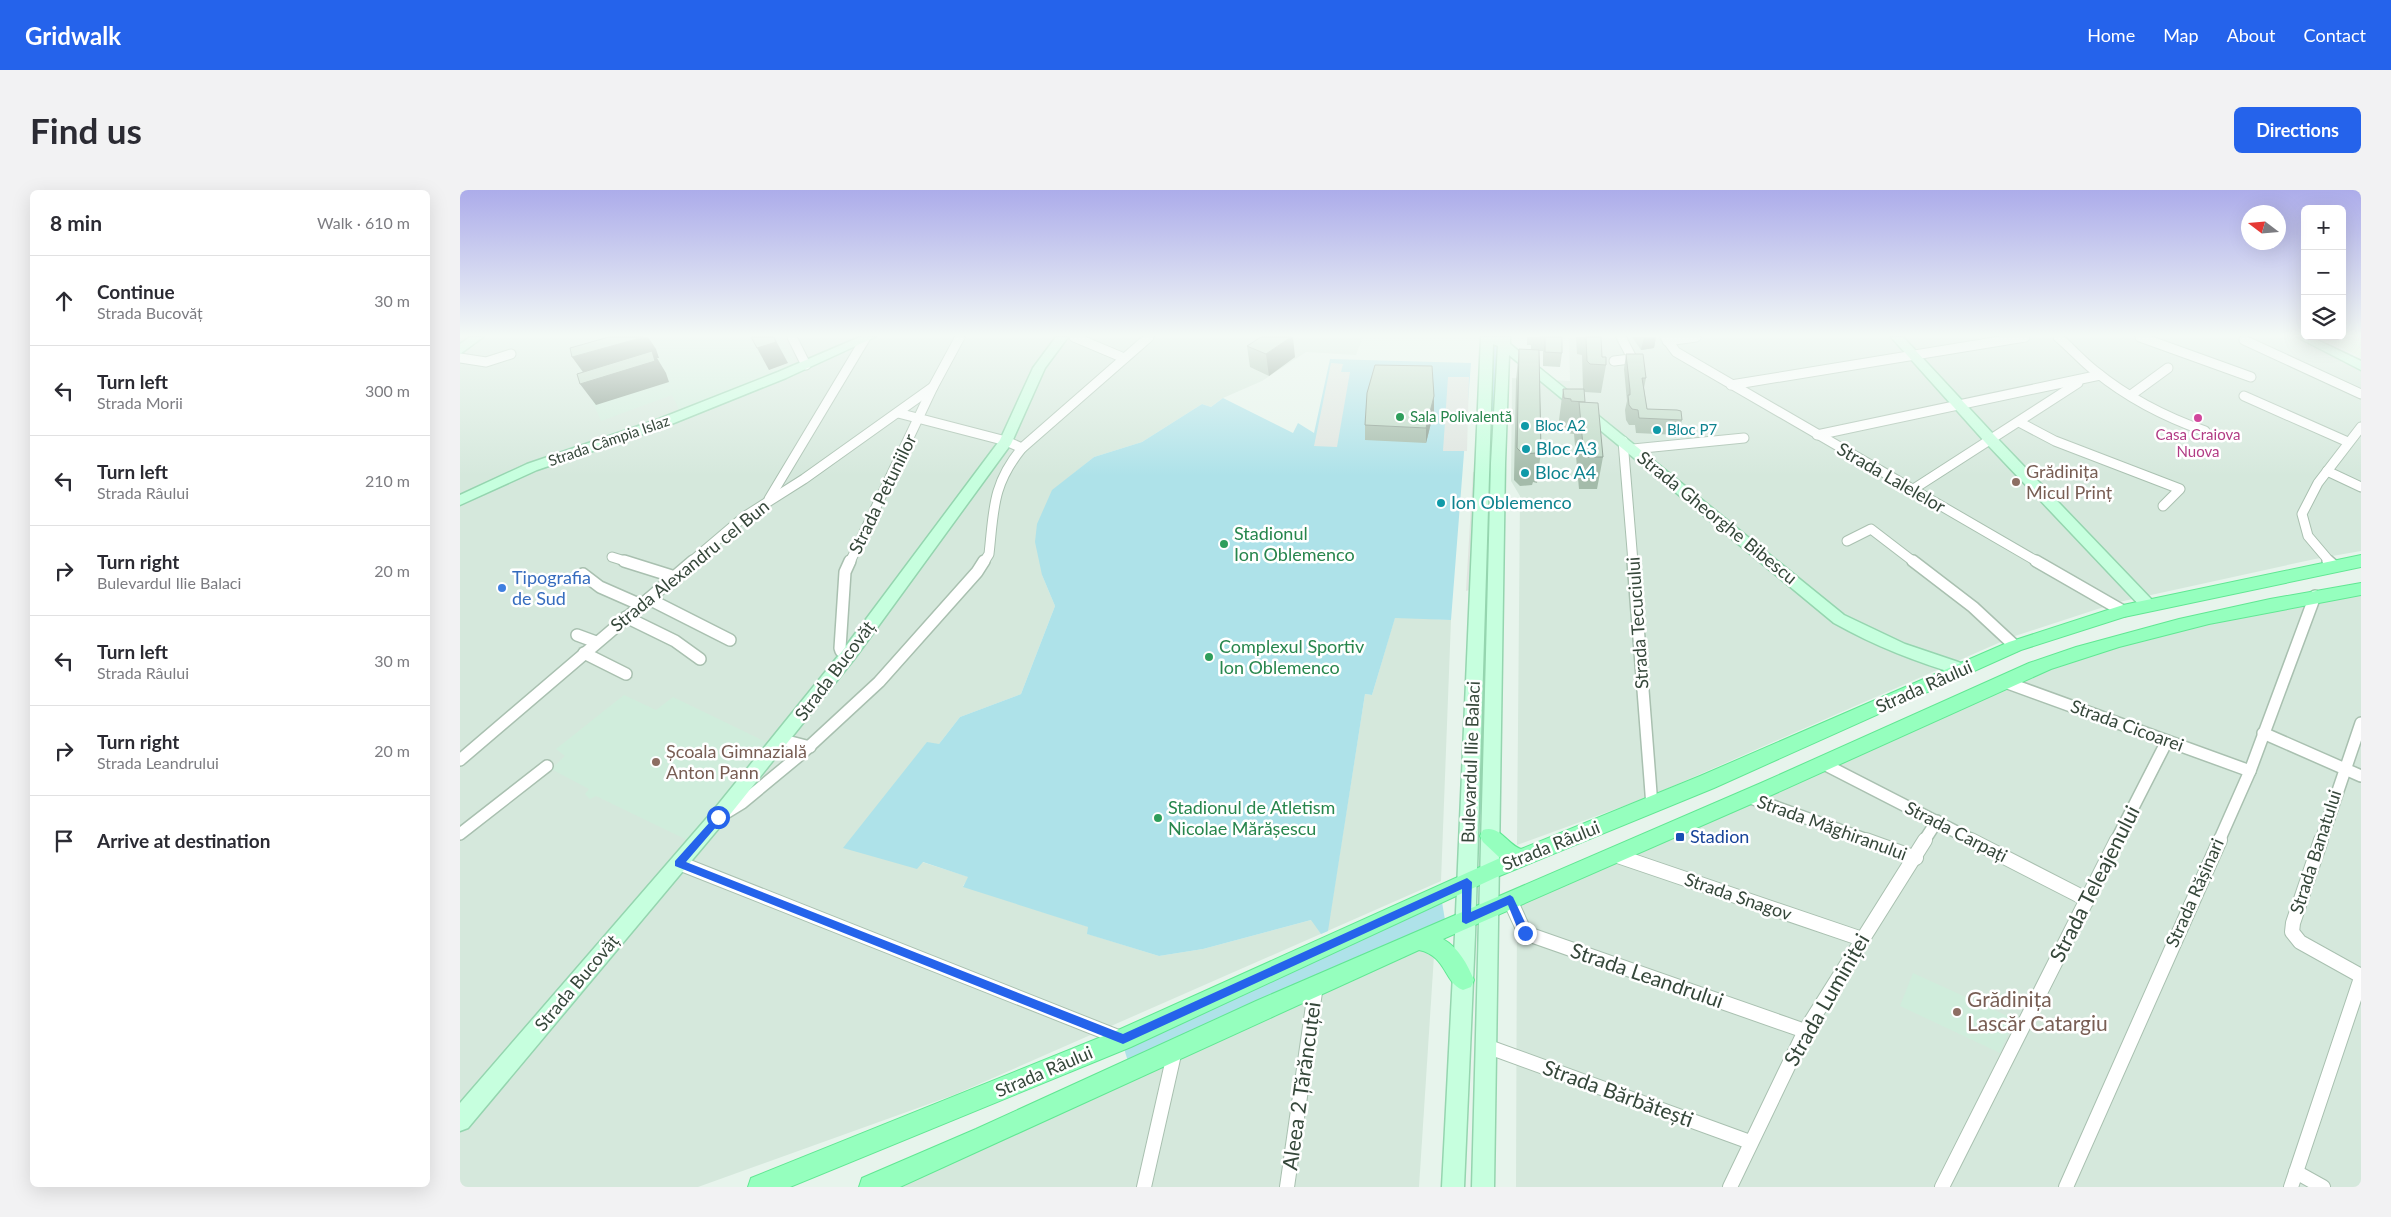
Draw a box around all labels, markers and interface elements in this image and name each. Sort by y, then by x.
text: Gridwalk [25,21,121,50]
text: Home [2087,24,2135,46]
text: Map [2163,24,2199,46]
text: About [2227,24,2276,46]
text: Contact [2304,24,2366,46]
button: Directions [2234,107,2361,153]
text: Find us [30,109,142,151]
north arrow [2241,205,2286,250]
map controls [2301,205,2346,340]
button: + [2301,205,2346,250]
text: 8 min [50,210,102,235]
text: Walk · 610 m [317,213,410,232]
button: − [2301,250,2346,295]
text: Continue [97,280,175,303]
icon: ahead [50,287,78,315]
text: 30 m [374,291,410,310]
button: layers [2301,295,2346,340]
text: Strada Bucovăț [97,303,203,322]
text: Turn left [97,370,168,393]
icon: left [50,377,78,405]
text: 300 m [365,381,410,400]
text: Strada Morii [97,393,183,412]
place label: Sala Polivalentă [1410,407,1512,425]
street label: Strada Câmpia Islaz [546,411,672,469]
marker: Sala Polivalentă [1394,411,1406,423]
marker: Casa Craiova Nuova [2192,412,2204,424]
place label: Bloc A2 [1535,416,1586,434]
marker: Bloc A2 [1519,420,1531,432]
place label: Bloc P7 [1667,420,1718,438]
marker: Bloc P7 [1651,424,1663,436]
place label: Casa Craiova Nuova [2156,425,2240,460]
street label: Strada Petuniilor [844,430,921,557]
place label: Bloc A3 [1536,437,1597,459]
street label: Strada Lalelelor [1833,437,1950,517]
marker: Bloc A3 [1520,443,1532,455]
street label: Strada Gheorghe Bibescu [1633,446,1802,588]
text: Turn left [97,460,168,483]
place label: Grădinița Micul Prinț [2026,460,2113,503]
place label: Bloc A4 [1535,461,1596,483]
icon: left [50,467,78,495]
marker: Bloc A4 [1519,467,1531,479]
text: 210 m [365,471,410,490]
marker: Grădinița Micul Prinț [2010,476,2022,488]
text: Strada Râului [97,483,189,502]
place label: Ion Oblemenco [1451,491,1572,513]
street label: Strada Alexandru cel Bun [606,495,773,636]
marker: Ion Oblemenco [1435,497,1447,509]
place label: Stadionul Ion Oblemenco [1234,522,1355,565]
marker: Stadionul Ion Oblemenco [1218,538,1230,550]
text: Turn right [97,550,179,573]
street label: Strada Tecuciului [1621,556,1653,690]
icon: right [50,557,78,585]
text: 20 m [374,561,410,580]
place label: Tipografia de Sud [512,566,591,609]
text: Bulevardul Ilie Balaci [97,573,241,592]
marker: Tipografia de Sud [496,582,508,594]
street label: Strada Bucovăț [790,616,879,725]
place label: Complexul Sportiv Ion Oblemenco [1219,635,1365,678]
text: Turn left [97,640,168,663]
icon: left [50,647,78,675]
text: 30 m [374,651,410,670]
marker: Complexul Sportiv Ion Oblemenco [1203,651,1215,663]
street label: Strada Râului [1872,655,1975,717]
text: Strada Râului [97,663,189,682]
street label: Bulevardul Ilie Balaci [1456,680,1484,843]
street label: Strada Cicoarei [2068,694,2187,756]
text: Turn right [97,730,179,753]
icon: right [50,737,78,765]
place label: Școala Gimnazială Anton Pann [666,740,807,783]
text: 20 m [374,741,410,760]
text: Strada Leandrului [97,753,219,772]
marker: Școala Gimnazială Anton Pann [650,756,662,768]
street label: Strada Banatului [2285,787,2345,917]
street label: Strada Măghiranului [1754,790,1910,864]
place label: Stadionul de Atletism Nicolae Mărășescu [1168,796,1335,839]
street label: Strada Carpați [1902,796,2011,866]
street label: Strada Teleajenului [2043,801,2144,966]
route start [707,806,730,829]
marker: Stadionul de Atletism Nicolae Mărășescu [1152,812,1164,824]
street label: Strada Râului [1499,815,1603,875]
place label: Stadion [1690,825,1749,847]
icon: arrive [50,827,78,855]
text: Arrive at destination [97,829,270,852]
marker: Stadion [1674,831,1686,843]
street label: Strada Rășinari [2160,835,2228,950]
street label: Strada Snagov [1682,867,1795,925]
route end [1514,922,1537,945]
street label: Strada Bucovăț [530,929,623,1035]
street label: Strada Luminiței [1778,929,1874,1070]
street label: Strada Leandrului [1568,937,1727,1012]
place label: Grădinița Lascăr Catargiu [1967,986,2108,1035]
street label: Aleea 2 Țărăncuței [1276,1000,1325,1172]
marker: Grădinița Lascăr Catargiu [1951,1006,1963,1018]
street label: Strada Râului [992,1041,1096,1101]
street label: Strada Bărbătești [1540,1054,1697,1131]

